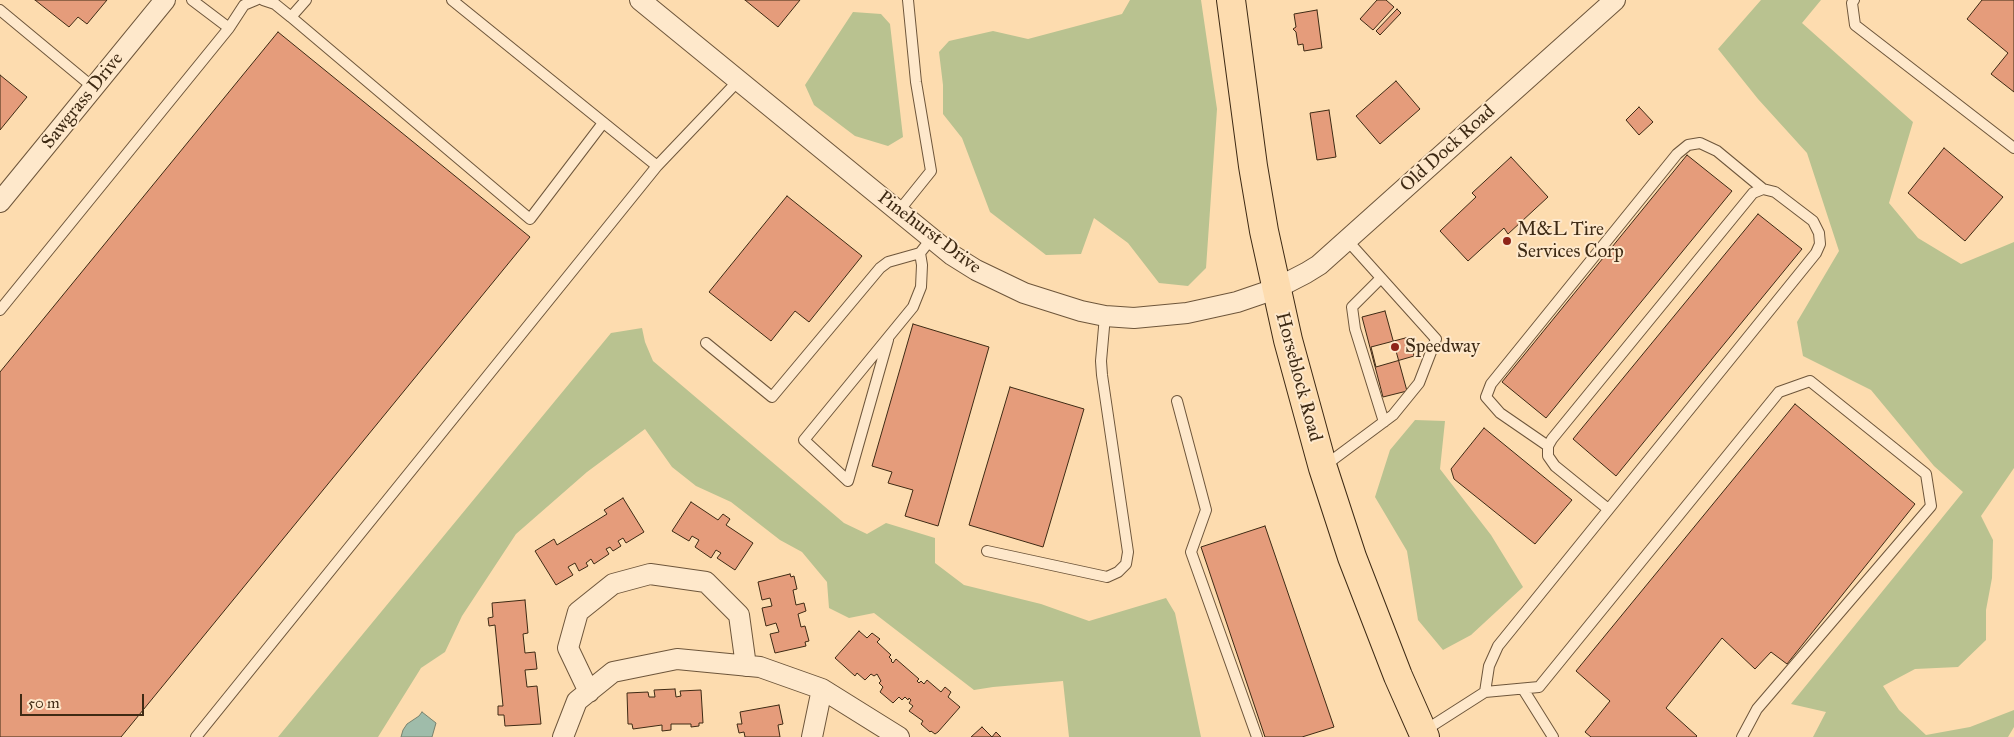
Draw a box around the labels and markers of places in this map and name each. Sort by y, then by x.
place label: M&L Tire Services Corp [1517,219,1624,263]
marker: M&L Tire Services Corp [1501,235,1513,247]
place label: Speedway [1405,336,1480,358]
marker: Speedway [1389,341,1401,353]

